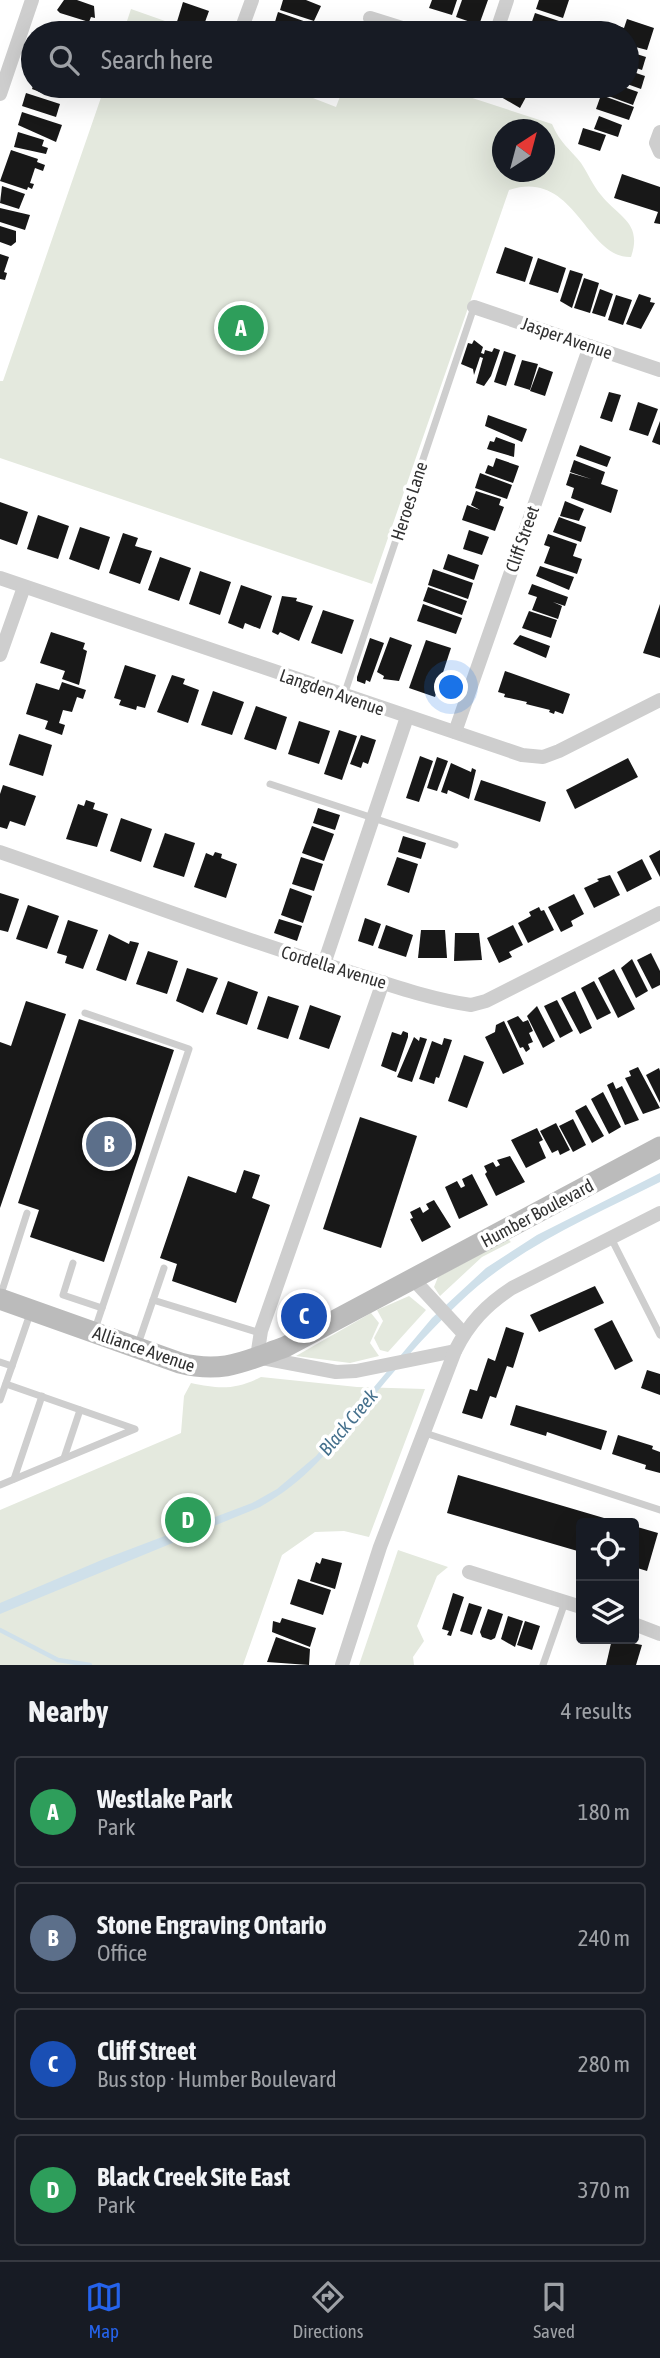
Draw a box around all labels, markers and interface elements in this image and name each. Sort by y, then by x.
search box [21,21,639,98]
icon: search [45,41,83,79]
text: Search here [101,45,213,75]
north arrow [492,119,555,182]
pin: A [218,302,264,354]
street label: Jasper Avenue [519,313,615,363]
street label: Heroes Lane [386,459,432,543]
street label: Cliff Street [501,503,543,575]
street label: Langden Avenue [277,664,387,720]
your location [434,670,468,704]
street label: Cordella Avenue [279,941,389,993]
pin: B [86,1118,132,1170]
street label: Humber Boulevard [477,1175,597,1251]
pin: C [281,1290,327,1342]
street label: Alliance Avenue [90,1322,198,1376]
water label: Black Creek [314,1384,382,1459]
pin: D [165,1494,211,1546]
map controls [576,1518,639,1644]
button: locate [576,1518,639,1581]
button: layers [576,1581,639,1644]
text: Nearby [28,1694,108,1728]
text: 4 results [561,1698,632,1724]
text: Westlake Park [97,1784,232,1814]
text: A [47,1799,59,1825]
text: 180 m [578,1799,630,1825]
text: Park [97,1814,135,1840]
text: Stone Engraving Ontario [97,1910,327,1940]
text: B [48,1925,58,1951]
text: 240 m [578,1925,630,1951]
text: Office [97,1940,147,1966]
text: Cliff Street [97,2036,196,2066]
text: C [48,2051,58,2077]
text: 280 m [578,2051,630,2077]
text: Bus stop · Humber Boulevard [97,2066,337,2092]
text: Black Creek Site East [97,2162,290,2192]
text: D [47,2177,59,2203]
text: 370 m [578,2177,630,2203]
text: Park [97,2192,135,2218]
tab: Map [85,2278,123,2342]
tab: Directions [293,2278,363,2342]
tab: Saved [533,2278,575,2342]

